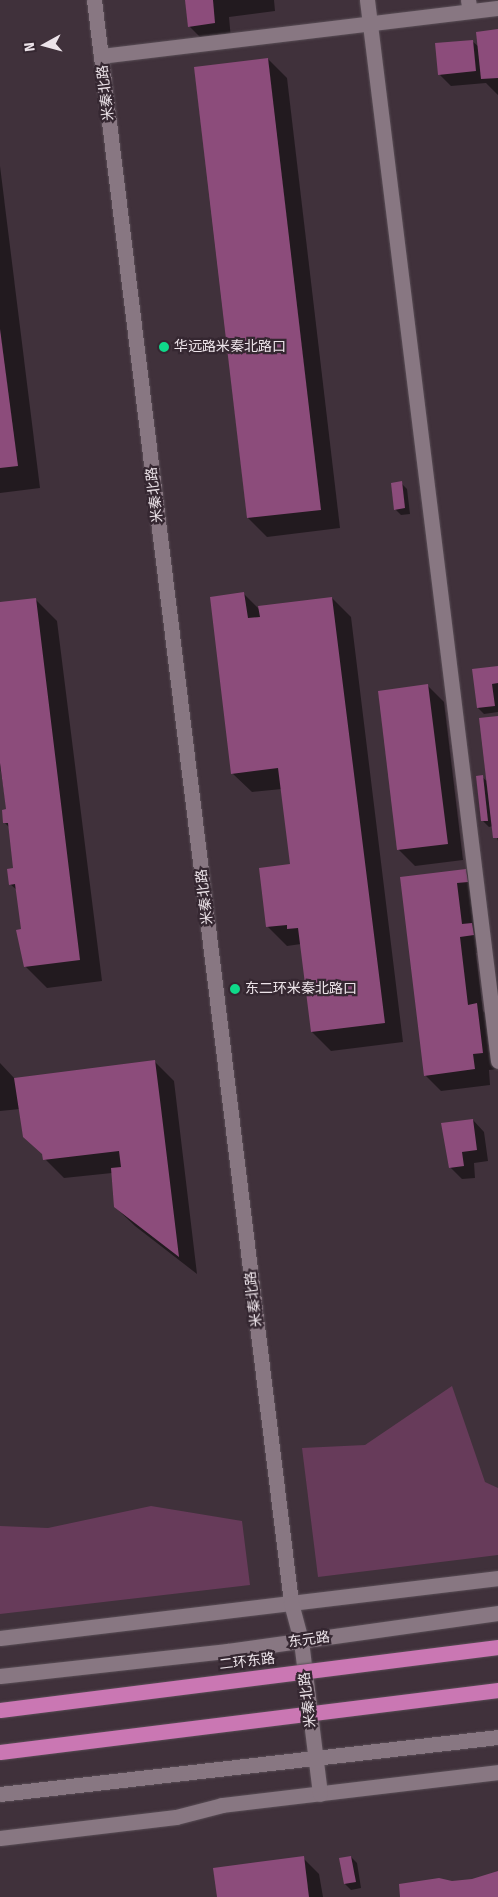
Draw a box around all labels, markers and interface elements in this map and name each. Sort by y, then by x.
north arrow [20,20,70,70]
text: N [21,41,39,53]
street label: 米秦北路 [94,64,118,122]
place label: 华远路米秦北路口 [174,339,286,355]
marker: 华远路米秦北路口 [158,341,170,353]
street label: 米秦北路 [143,466,167,524]
street label: 米秦北路 [193,868,217,926]
place label: 东二环米秦北路口 [245,981,357,997]
marker: 东二环米秦北路口 [229,983,241,995]
street label: 米秦北路 [242,1270,266,1328]
street label: 东元路 [287,1629,331,1651]
street label: 二环东路 [218,1650,276,1674]
street label: 米秦北路 [296,1671,320,1729]

